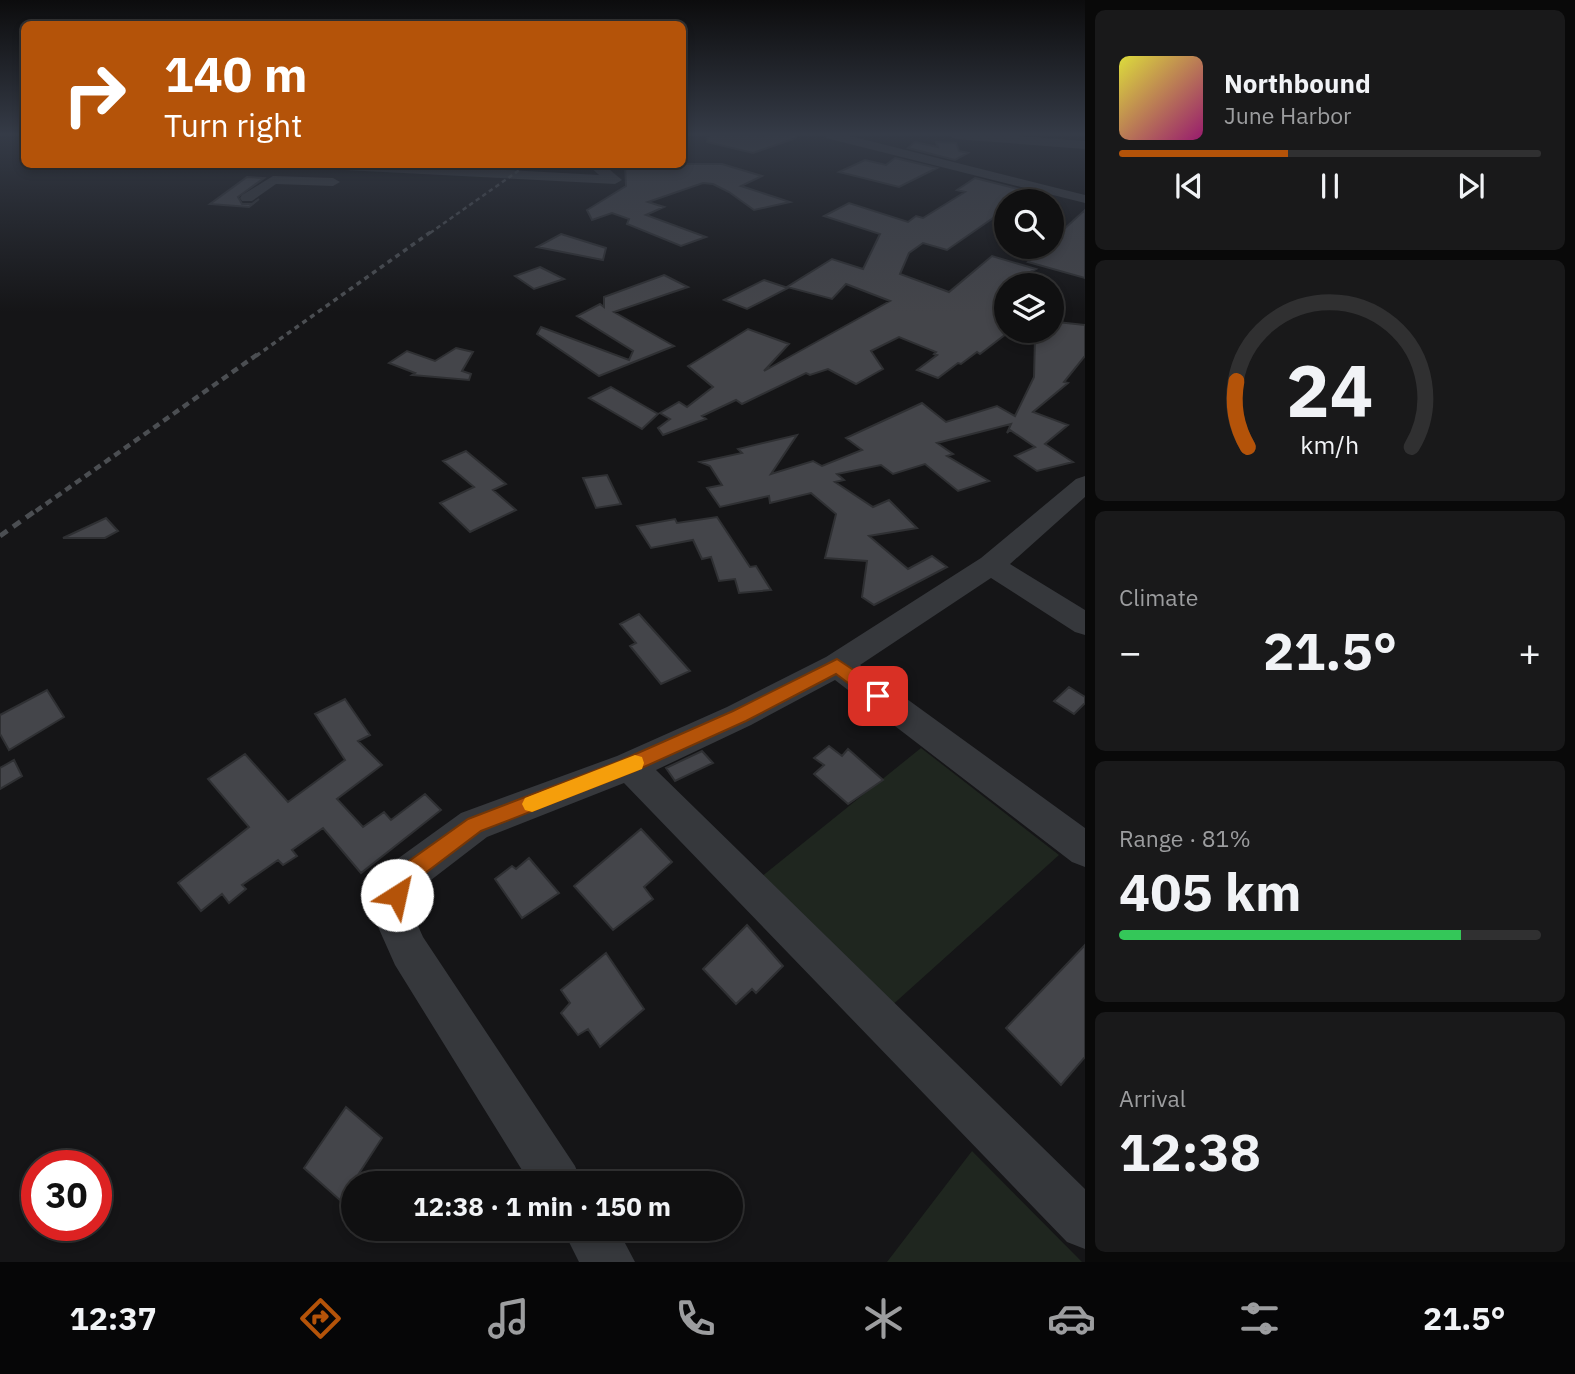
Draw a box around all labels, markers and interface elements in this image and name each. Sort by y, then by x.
text: 140 m [164,42,308,105]
icon: right [49,49,140,140]
text: Northbound [1224,66,1371,100]
text: June Harbor [1224,100,1352,130]
text: Turn right [164,104,302,146]
icon: previous [1170,167,1208,205]
icon: pause [1311,167,1349,205]
icon: next [1452,167,1490,205]
map controls [994,189,1064,343]
button: search [994,189,1064,259]
button: layers [994,273,1064,343]
text: 24 [1286,342,1374,437]
text: km/h [1301,427,1359,460]
text: Climate [1119,582,1198,612]
text: 21.5° [1263,617,1397,684]
text: − [1119,627,1142,676]
text: + [1518,627,1541,676]
pin [848,666,908,726]
icon: arrive [859,677,897,715]
text: Range · 81% [1119,823,1251,853]
position arrow [360,858,434,932]
text: 405 km [1119,858,1301,925]
text: Arrival [1119,1083,1186,1113]
text: 12:38 [1119,1118,1261,1185]
speed limit sign: 30 [21,1150,112,1241]
text: 12:38 · 1 min · 150 m [413,1189,671,1223]
icon: directions [296,1294,345,1343]
icon: music [484,1294,533,1343]
icon: phone [671,1294,720,1343]
icon: climate [859,1294,908,1343]
icon: car [1047,1294,1096,1343]
icon: filters [1235,1294,1284,1343]
text: 12:37 [69,1297,157,1339]
text: 21.5° [1423,1297,1506,1339]

